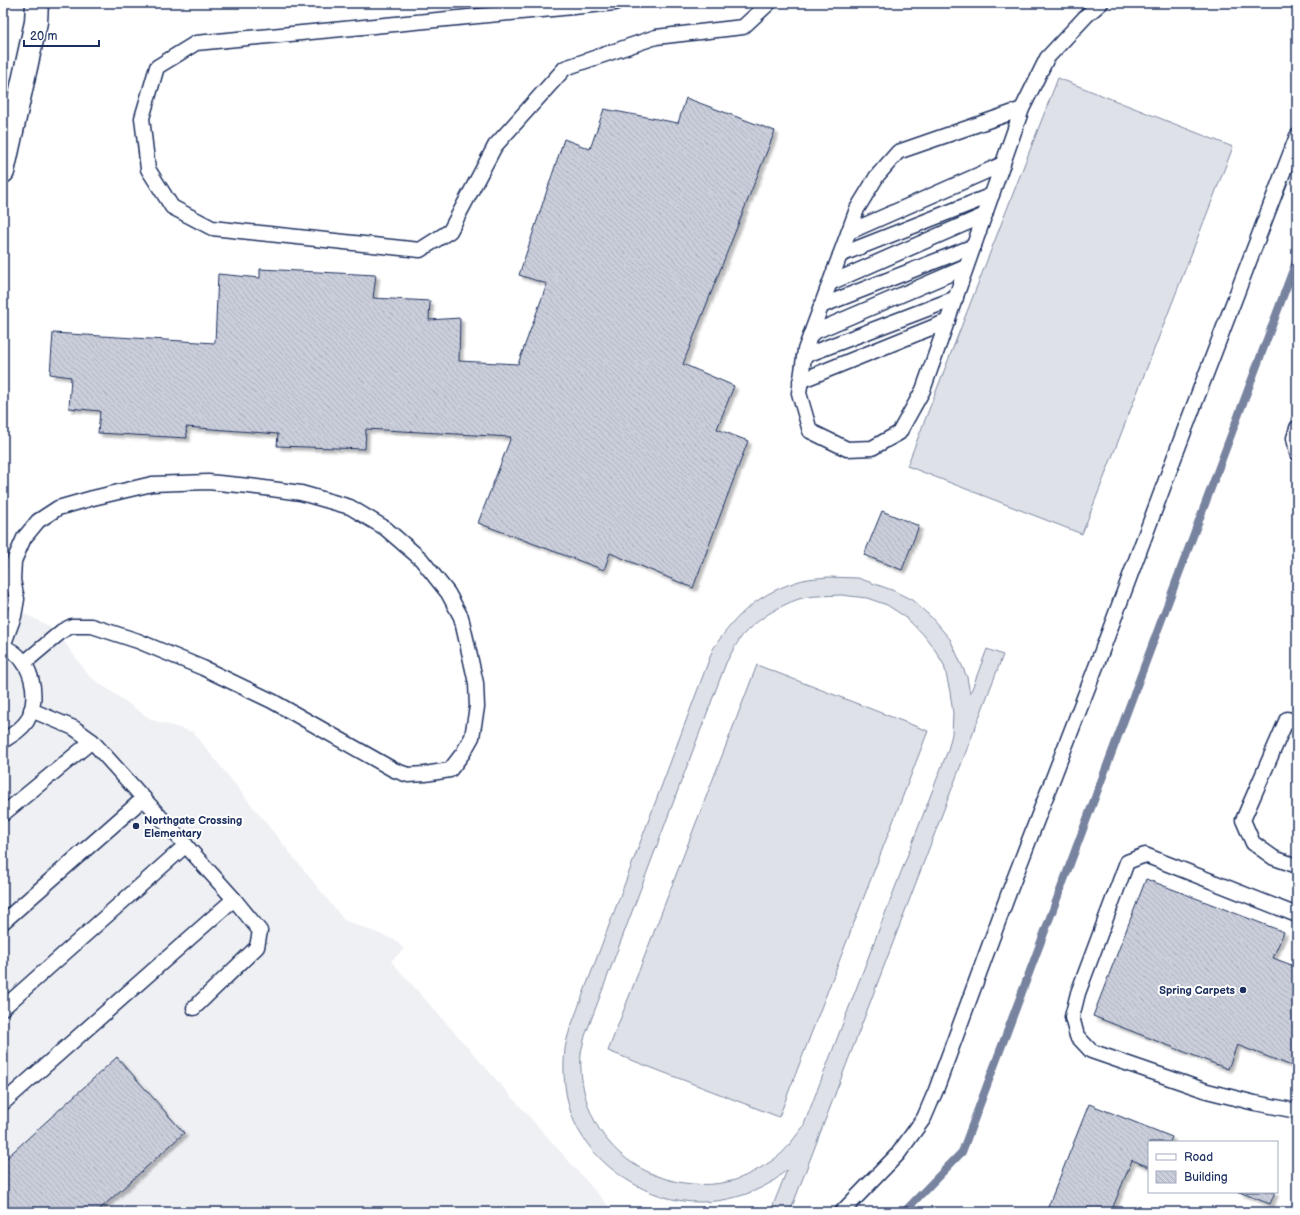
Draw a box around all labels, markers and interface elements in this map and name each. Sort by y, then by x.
scale bar [24,22,99,48]
text: 20 m [30,29,57,44]
place label: Northgate Crossing Elementary [144,814,242,840]
marker: Northgate Crossing Elementary [131,821,141,831]
place label: Spring Carpets [1159,984,1236,997]
marker: Spring Carpets [1238,985,1248,995]
legend [1148,1141,1278,1193]
text: Road [1184,1150,1213,1165]
text: Building [1184,1170,1228,1185]

